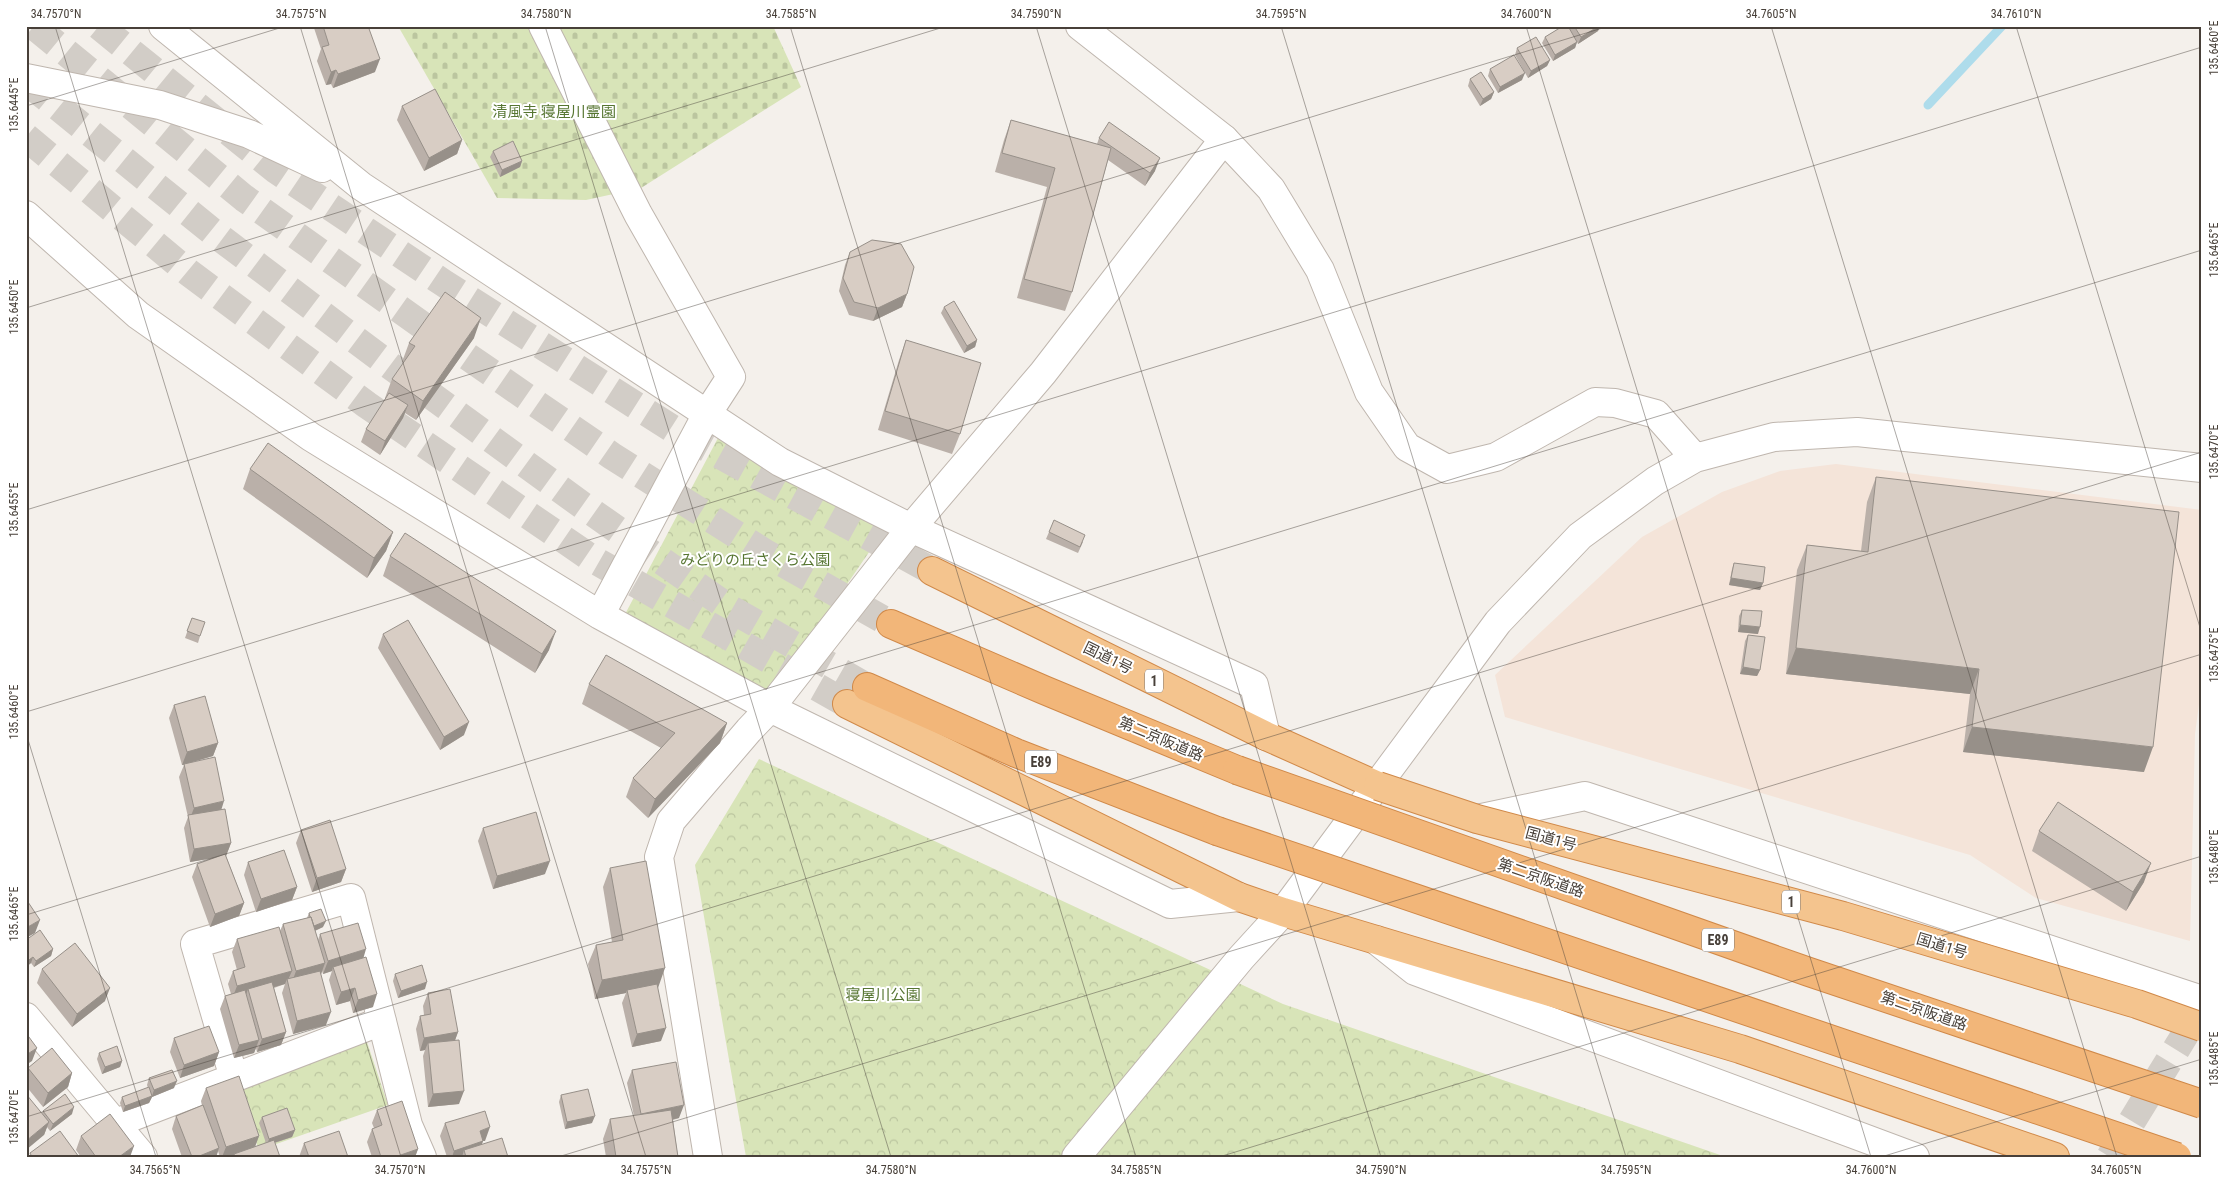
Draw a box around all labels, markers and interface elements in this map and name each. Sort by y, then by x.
text: 34.7570°N [31,7,81,21]
text: 34.7575°N [276,7,326,21]
text: 34.7580°N [521,7,571,21]
text: 34.7585°N [766,7,816,21]
text: 34.7590°N [1011,7,1061,21]
text: 34.7595°N [1256,7,1306,21]
text: 34.7600°N [1501,7,1551,21]
text: 34.7605°N [1746,7,1796,21]
text: 34.7610°N [1991,7,2041,21]
text: 135.6460°E [2207,20,2221,76]
text: 135.6445°E [7,77,21,133]
park label: 清風寺 寝屋川霊園 [492,103,616,121]
text: 135.6465°E [2207,222,2221,278]
text: 135.6450°E [7,279,21,335]
text: 135.6470°E [2207,424,2221,480]
text: 135.6455°E [7,482,21,538]
park label: みどりの丘さくら公園 [680,551,830,569]
text: 135.6475°E [2207,627,2221,683]
street label: 国道1号 [1081,638,1135,678]
road number: 1 [1145,669,1163,692]
text: 135.6460°E [7,684,21,740]
street label: 第二京阪道路 [1116,713,1206,765]
road number: E89 [1025,750,1057,774]
street label: 国道1号 [1523,824,1579,854]
text: 135.6480°E [2207,829,2221,885]
street label: 第二京阪道路 [1496,855,1586,901]
text: 135.6465°E [7,886,21,942]
road number: 1 [1782,890,1800,914]
road number: E89 [1702,928,1734,952]
street label: 国道1号 [1914,930,1970,962]
park label: 寝屋川公園 [845,986,921,1004]
street label: 第二京阪道路 [1879,988,1969,1034]
text: 135.6485°E [2207,1031,2221,1087]
text: 135.6470°E [7,1089,21,1145]
text: 34.7565°N [130,1163,180,1177]
text: 34.7570°N [375,1163,425,1177]
text: 34.7575°N [621,1163,671,1177]
text: 34.7580°N [866,1163,916,1177]
text: 34.7585°N [1111,1163,1161,1177]
text: 34.7590°N [1356,1163,1406,1177]
text: 34.7595°N [1601,1163,1651,1177]
text: 34.7600°N [1846,1163,1896,1177]
text: 34.7605°N [2091,1163,2141,1177]

